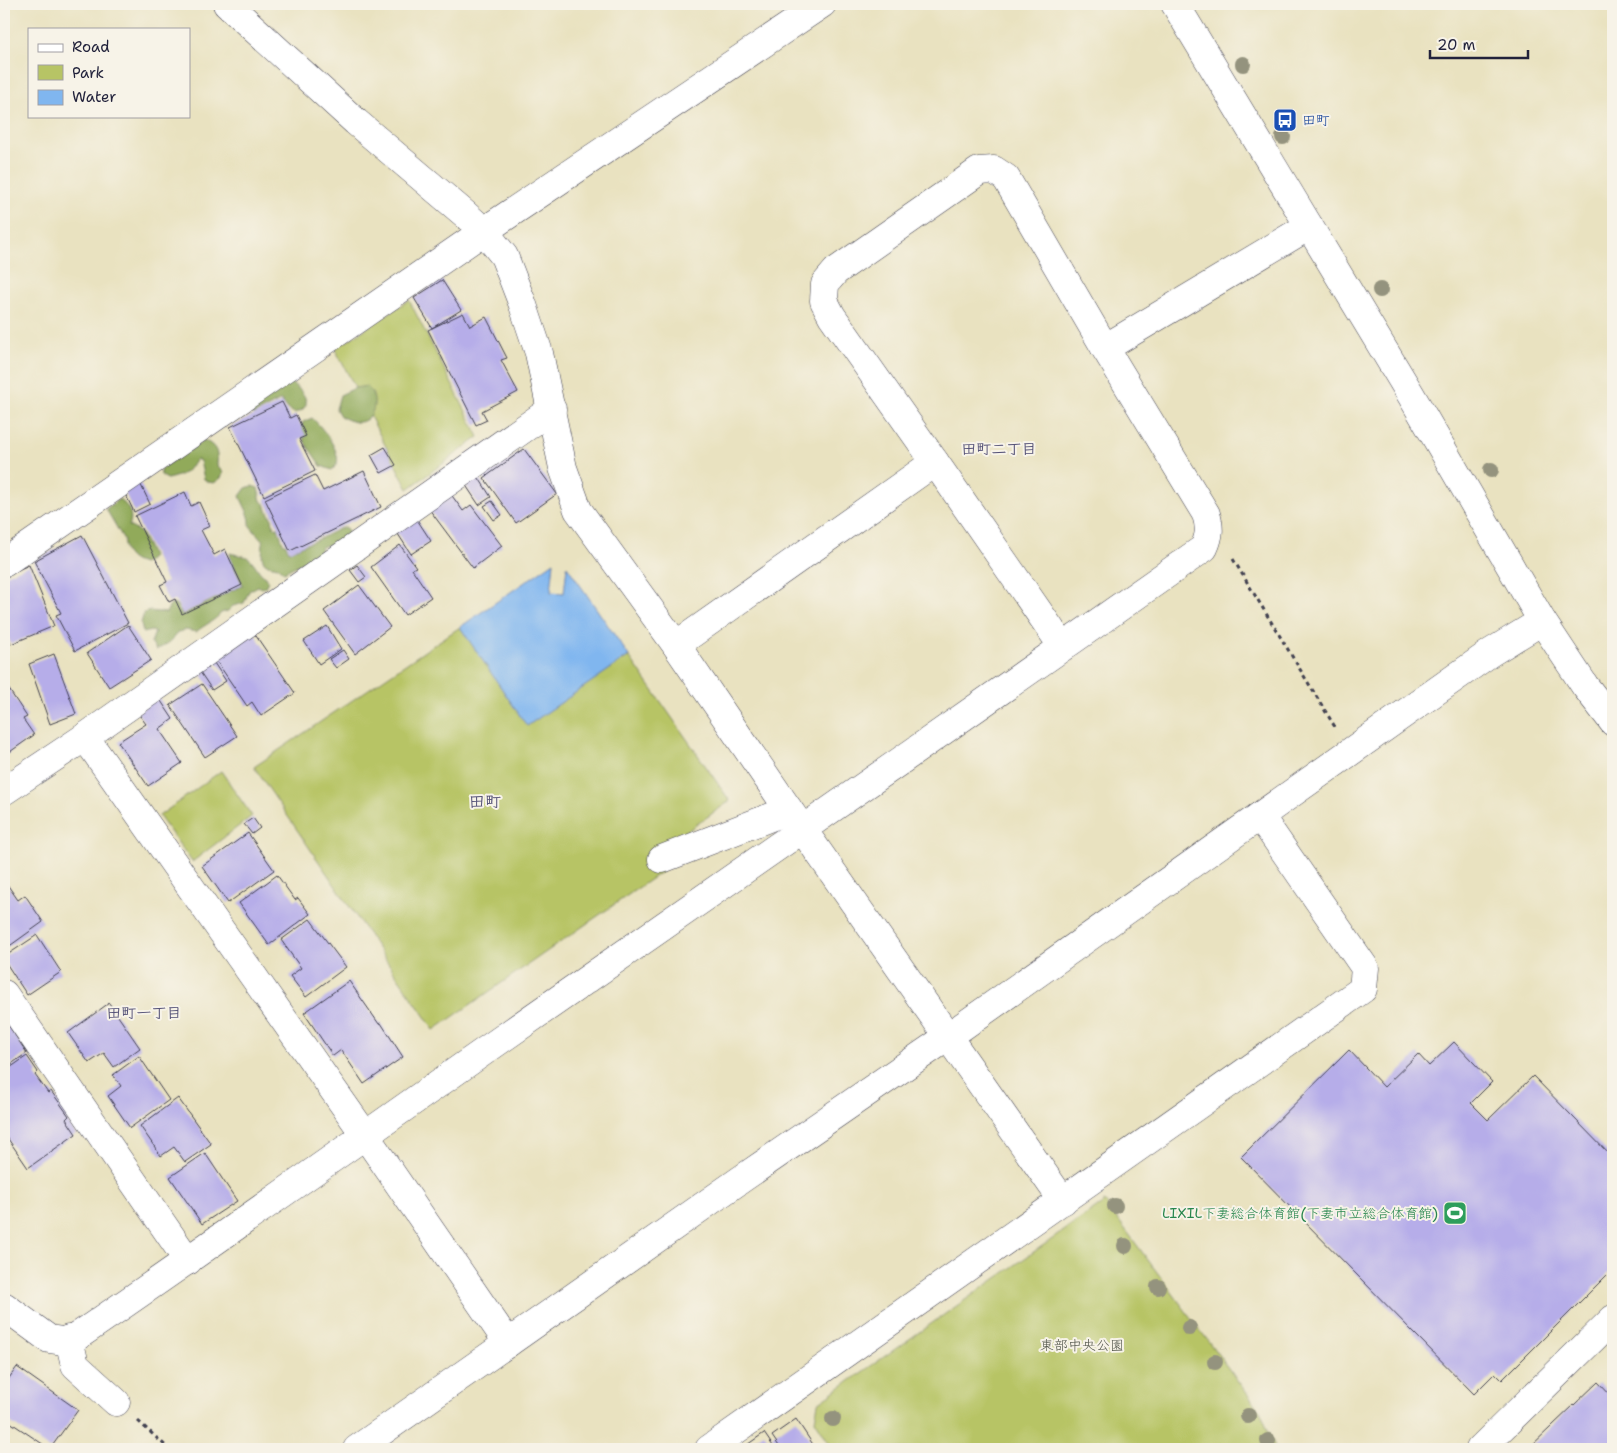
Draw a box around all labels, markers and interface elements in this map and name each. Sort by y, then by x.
legend [28,28,190,118]
scale bar [1430,28,1527,60]
text: 20 m [1437,35,1476,55]
text: Road [72,37,110,57]
text: Park [72,63,104,83]
text: Water [72,87,116,107]
bus stop icon: 田町 [1272,107,1298,133]
place label: 田町 [1302,111,1330,129]
district label: 田町二丁目 [961,439,1037,459]
district label: 田町 [469,791,501,812]
district label: 田町一丁目 [106,1003,182,1023]
sports icon: LIXIL下妻総合体育館(下妻市立総合体育館) [1442,1200,1468,1226]
place label: LIXIL下妻総合体育館(下妻市立総合体育館) [1162,1204,1438,1222]
park label: 東部中央公園 [1040,1336,1124,1354]

